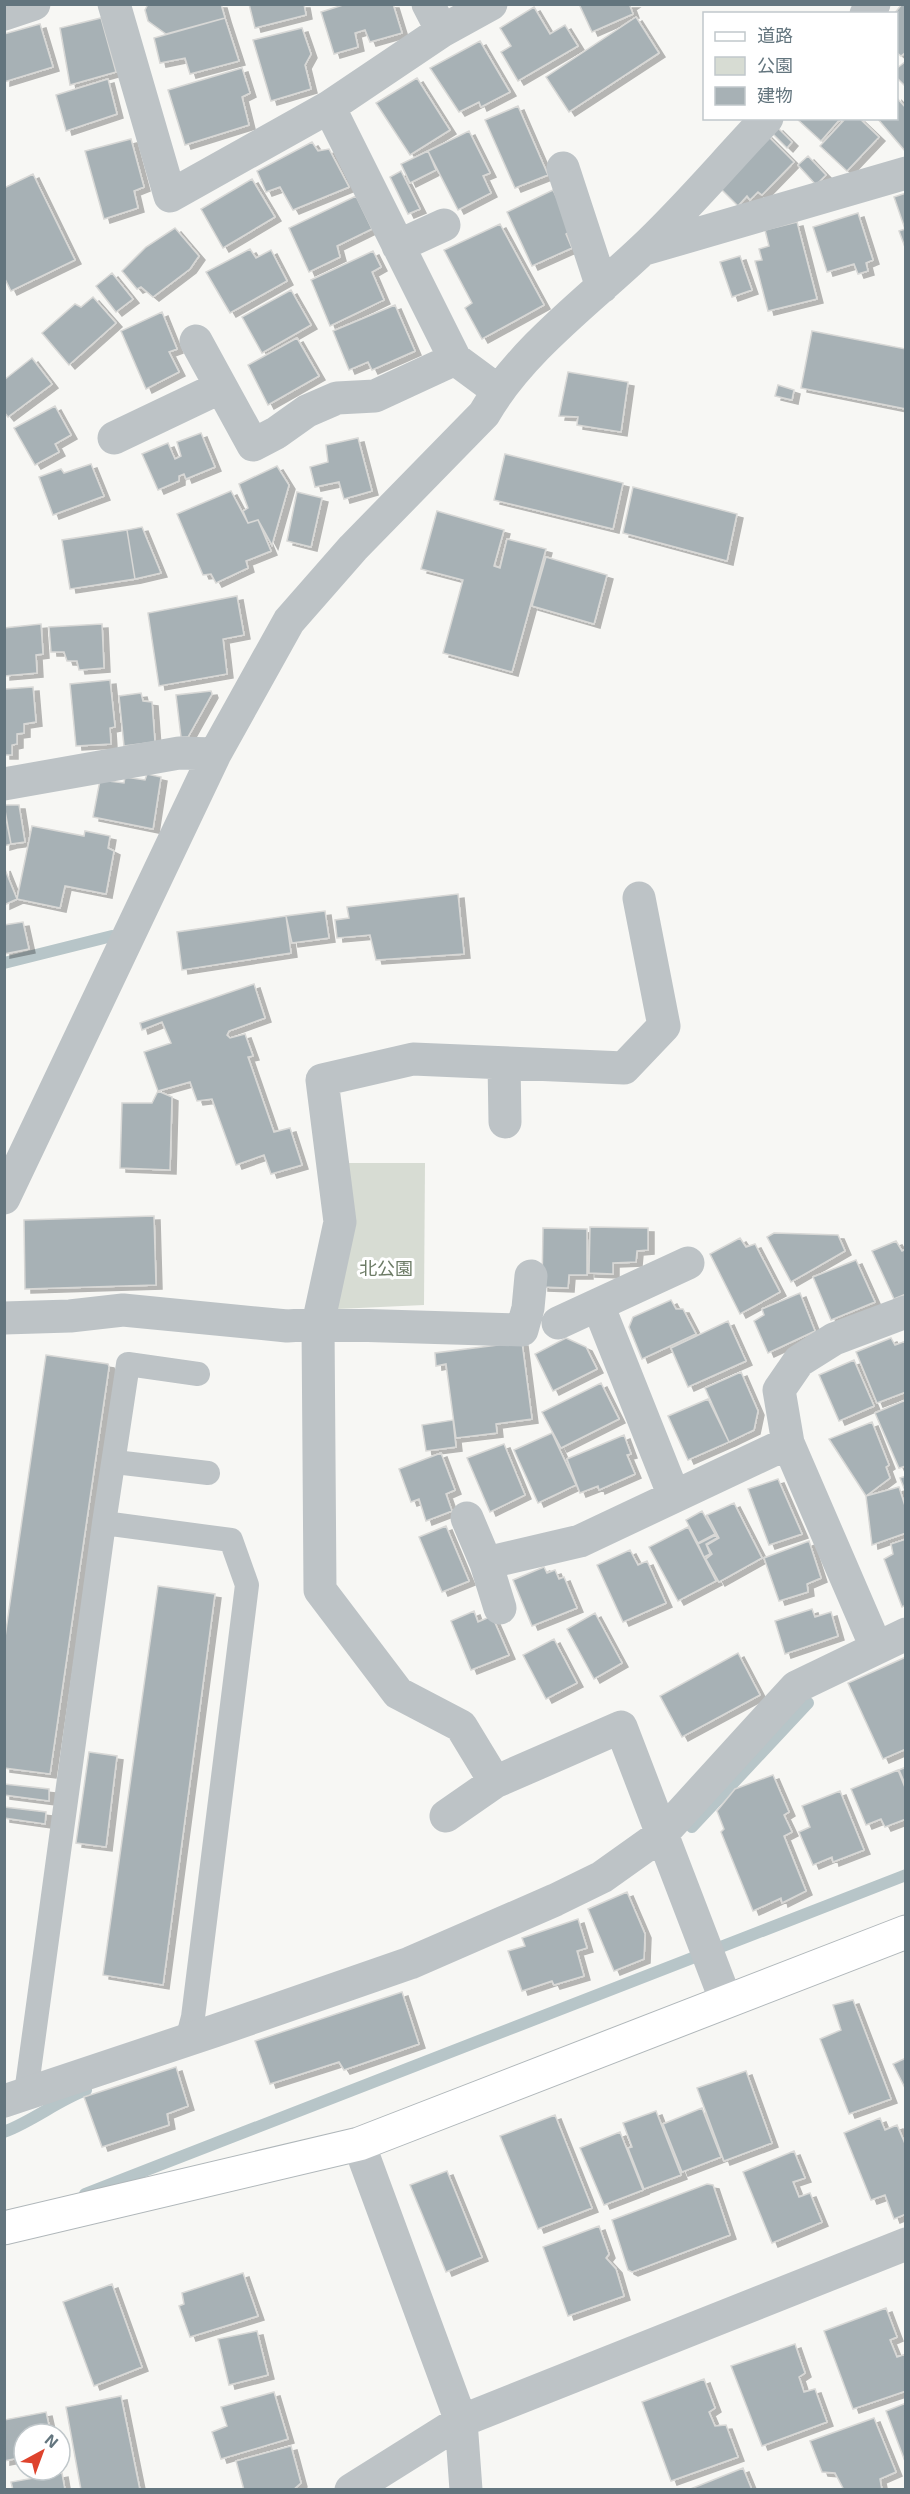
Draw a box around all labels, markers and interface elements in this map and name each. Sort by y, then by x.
legend [703,12,898,120]
text: 道路 [757,24,793,46]
text: 公園 [757,54,793,76]
text: 建物 [757,84,793,106]
park label: 北公園 [359,1257,413,1279]
north arrow [12,2422,72,2482]
text: N [42,2429,63,2451]

